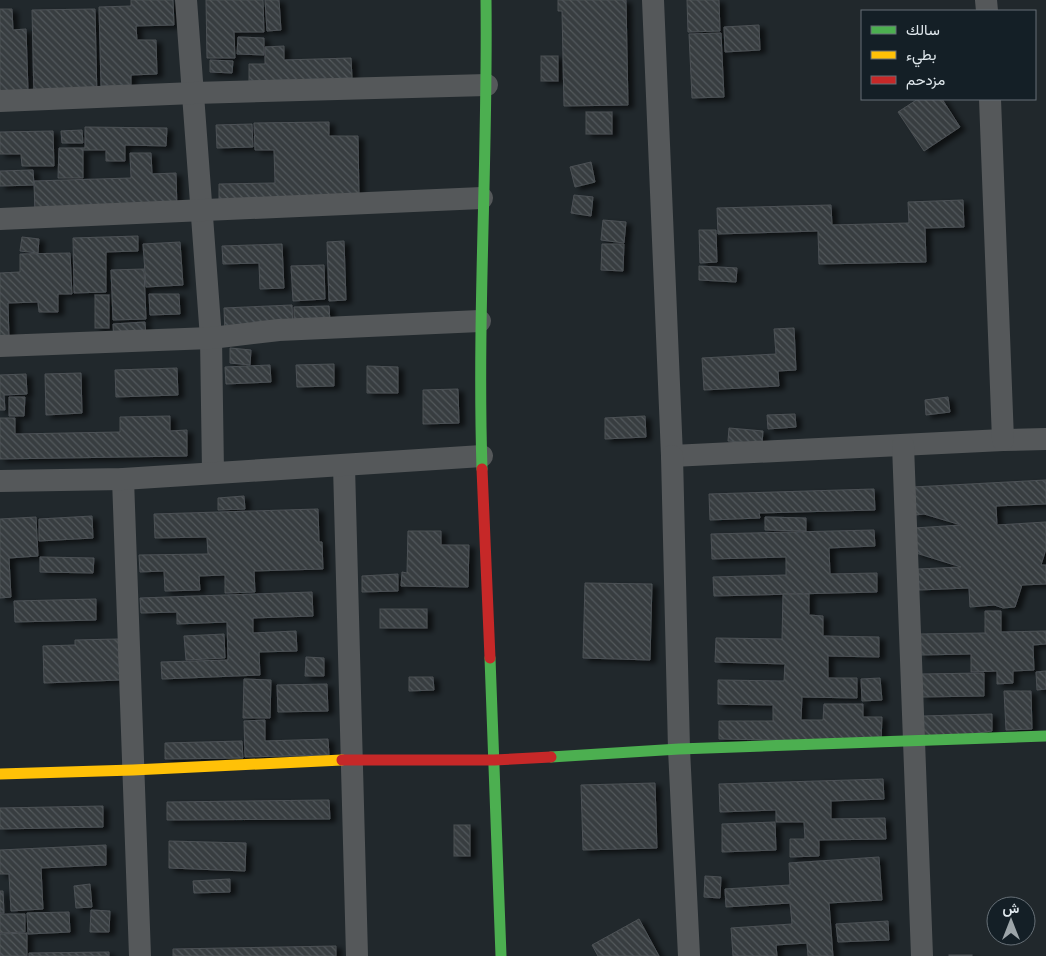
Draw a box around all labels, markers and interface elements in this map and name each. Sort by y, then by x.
legend [861,10,1036,100]
text: سالك [906,20,940,40]
text: بطيء [906,45,936,68]
text: مزدحم [906,70,945,90]
north arrow [986,896,1036,946]
text: ش [1003,899,1020,917]

